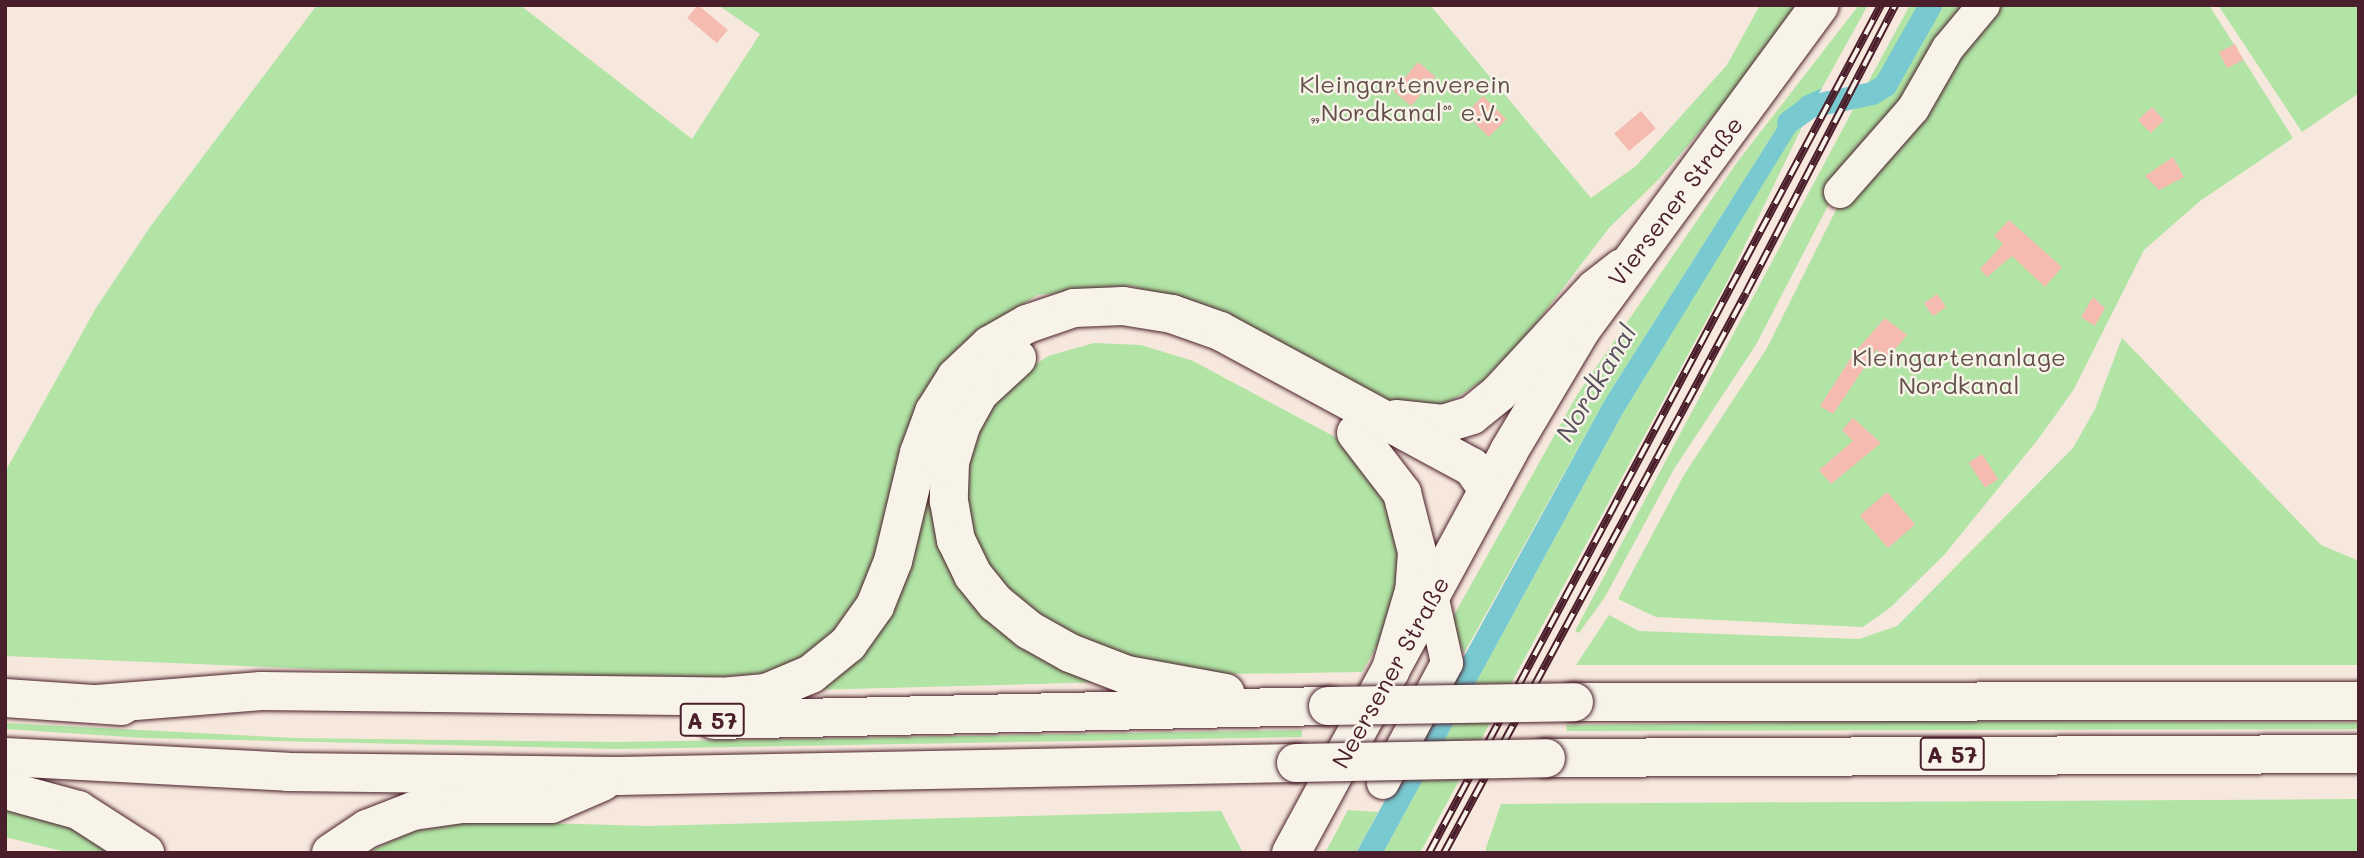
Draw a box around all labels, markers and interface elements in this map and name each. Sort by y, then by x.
park label: Kleingartenverein „Nordkanal“ e.V. [1300,70,1510,126]
street label: Viersener Straße [1602,110,1748,292]
water label: Nordkanal [1549,319,1643,447]
park label: Kleingartenanlage Nordkanal [1852,343,2066,399]
street label: Neersener Straße [1325,571,1455,773]
road number: A 57 [679,700,745,740]
road number: A 57 [1919,734,1985,774]

